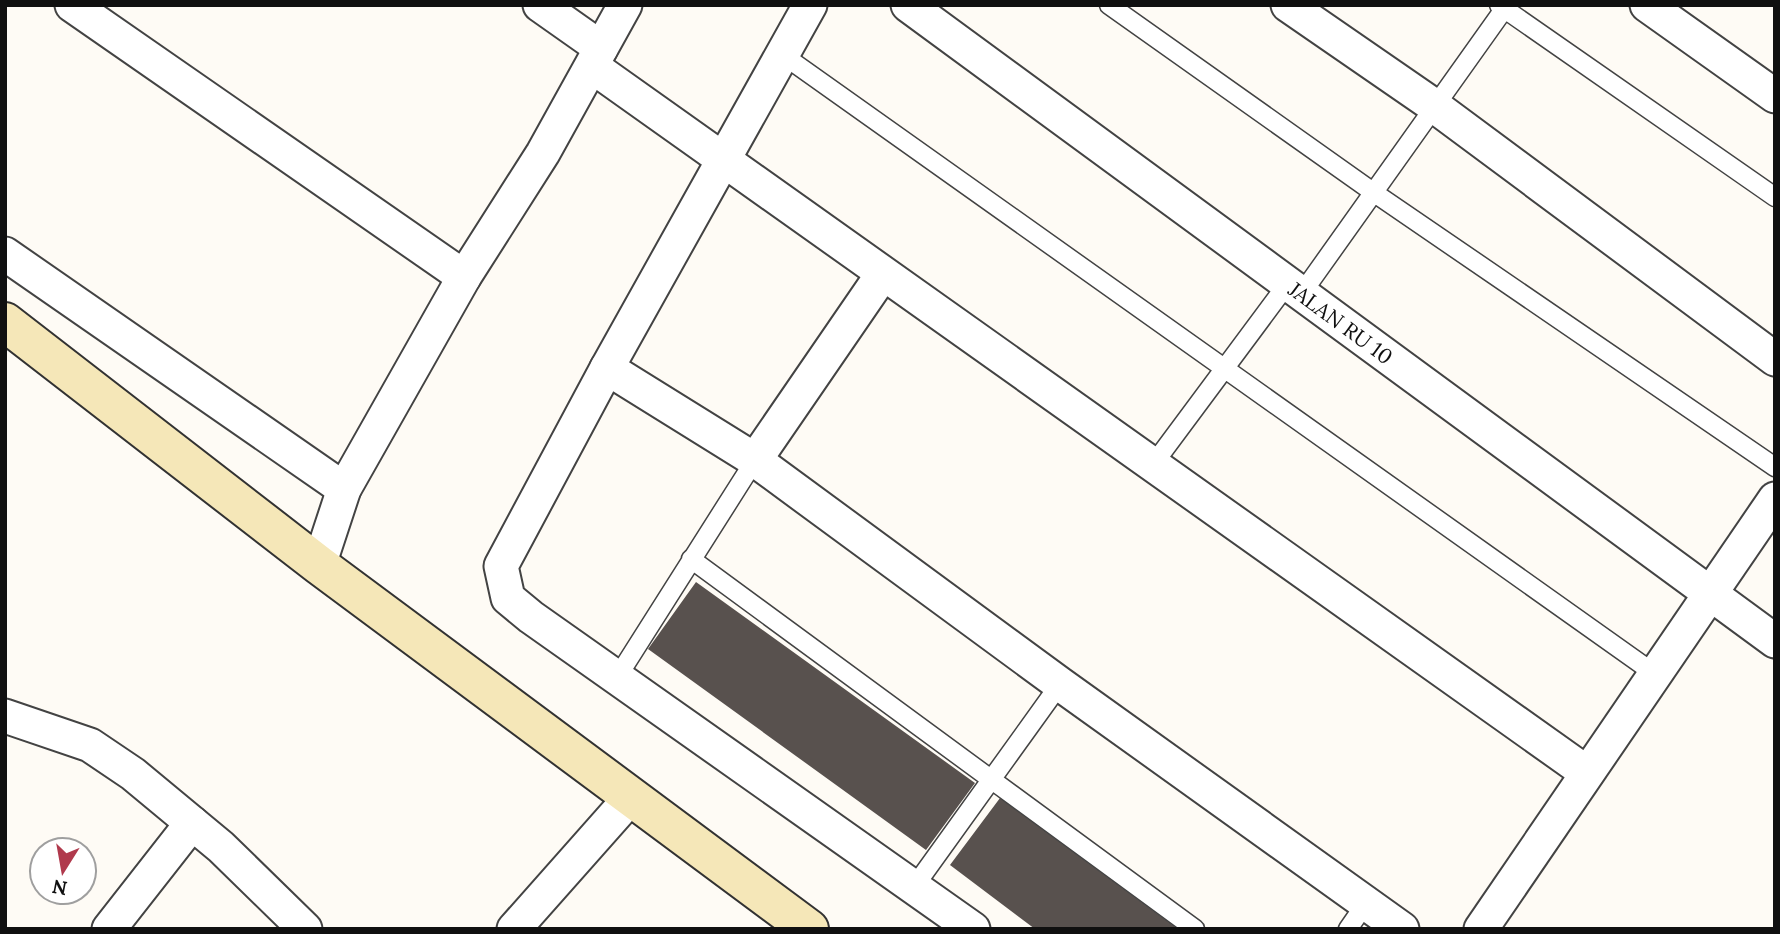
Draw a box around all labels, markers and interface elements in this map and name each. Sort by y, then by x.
street label: JALAN RU 10 [1283,275,1398,370]
north arrow [28,836,98,906]
text: N [50,874,69,901]

